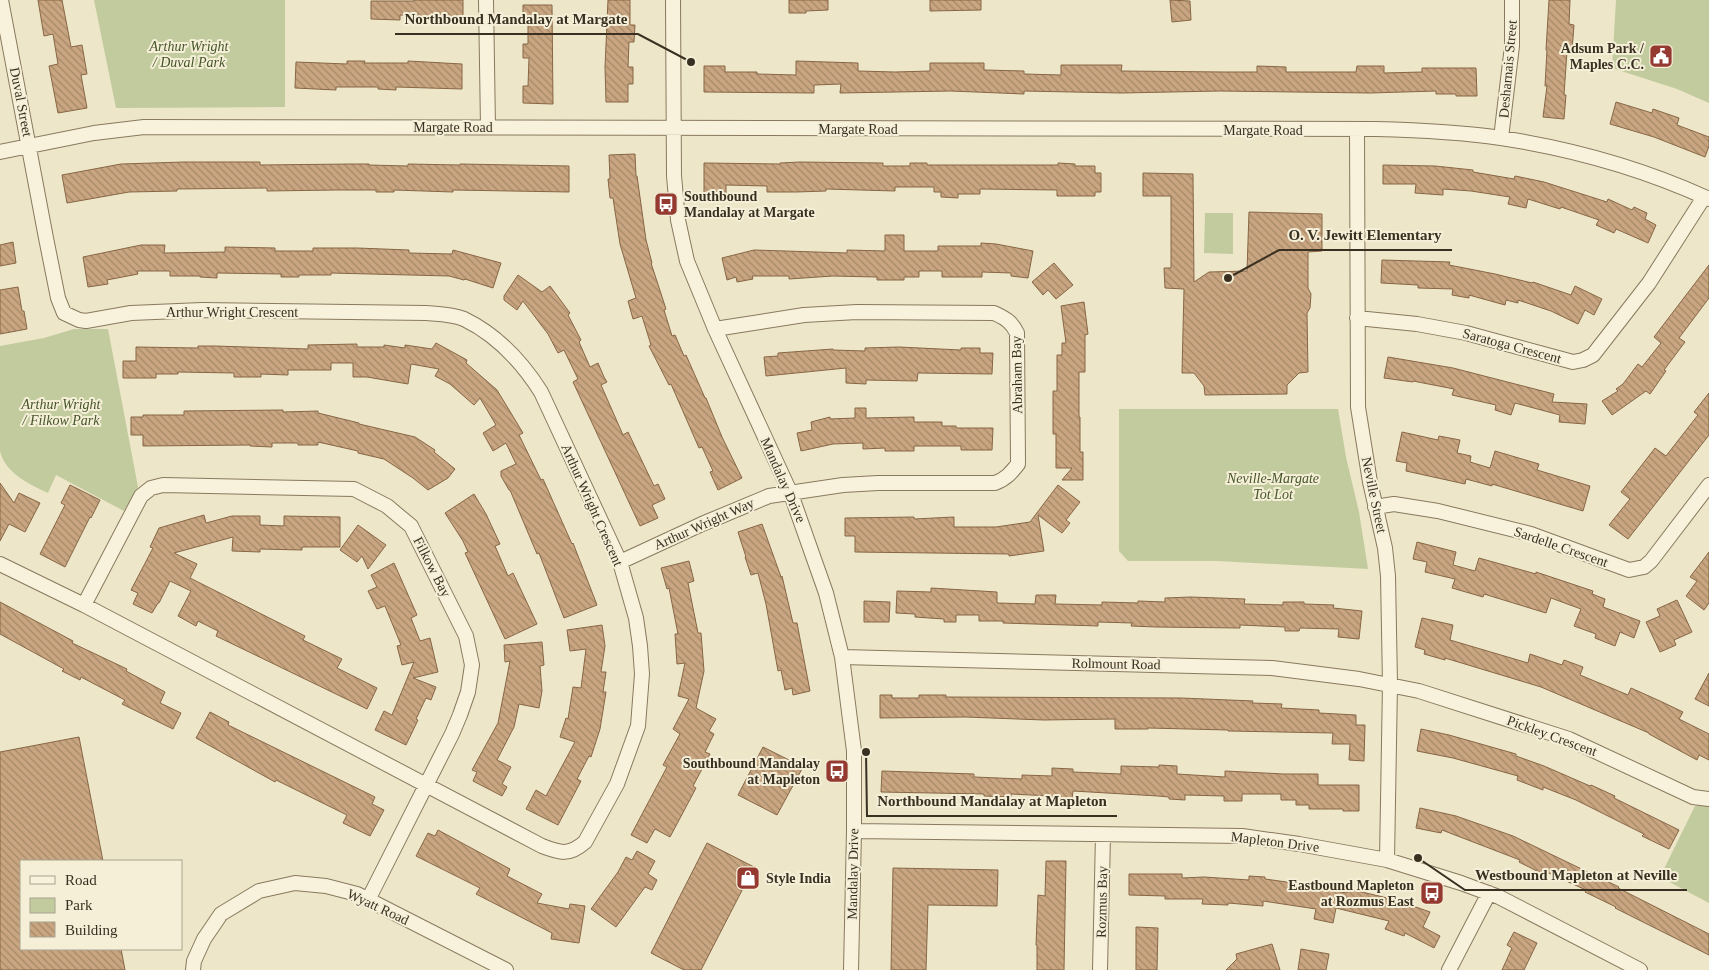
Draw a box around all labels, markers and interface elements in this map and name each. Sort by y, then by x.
callout: Northbound Mandalay at Margate [395,4,638,34]
text: Northbound Mandalay at Margate [405,11,628,27]
street label: Desharnais Street [1496,19,1520,119]
park label: Arthur Wright / Duval Park [149,39,230,70]
place label: Adsum Park / Maples C.C. [1561,41,1645,72]
public building icon: Adsum Park / Maples C.C. [1648,43,1674,69]
street label: Duval Street [7,66,35,138]
street label: Margate Road [413,120,493,135]
street label: Margate Road [818,122,898,137]
street label: Margate Road [1223,123,1303,138]
place label: Southbound Mandalay at Margate [684,189,815,220]
bus stop icon: Southbound Mandalay at Margate [653,191,679,217]
callout: O. V. Jewitt Elementary [1279,220,1452,250]
text: O. V. Jewitt Elementary [1288,227,1442,243]
street label: Arthur Wright Crescent [166,305,298,320]
street label: Saratoga Crescent [1461,326,1563,366]
street label: Abraham Bay [1009,336,1025,414]
park label: Arthur Wright / Filkow Park [21,397,102,428]
street label: Mandalay Drive [758,435,808,525]
street label: Arthur Wright Crescent [558,442,626,569]
street label: Neville Street [1359,456,1389,534]
park label: Neville-Margate Tot Lot [1226,471,1319,502]
street label: Arthur Wright Way [652,495,756,553]
street label: Sardelle Crescent [1512,524,1610,570]
street label: Filkow Bay [410,534,454,600]
street label: Rolmount Road [1071,656,1161,672]
street label: Pickley Crescent [1505,713,1599,759]
place label: Southbound Mandalay at Mapleton [683,756,820,787]
bus stop icon: Southbound Mandalay at Mapleton [824,758,850,784]
callout: Northbound Mandalay at Mapleton [867,786,1117,816]
text: Northbound Mandalay at Mapleton [877,793,1107,809]
street label: Mandalay Drive [845,828,861,920]
street label: Mapleton Drive [1230,829,1320,855]
legend [20,860,182,950]
callout: Westbound Mapleton at Neville [1465,860,1687,890]
shop icon: Style India [735,865,761,891]
street label: Rozmus Bay [1094,866,1110,938]
text: Westbound Mapleton at Neville [1475,867,1677,883]
place label: Style India [766,871,831,886]
text: Road [65,872,97,888]
place label: Eastbound Mapleton at Rozmus East [1288,878,1414,909]
bus stop icon: Eastbound Mapleton at Rozmus East [1419,880,1445,906]
street label: Wyatt Road [345,886,411,928]
text: Park [65,897,93,913]
text: Building [65,922,118,938]

